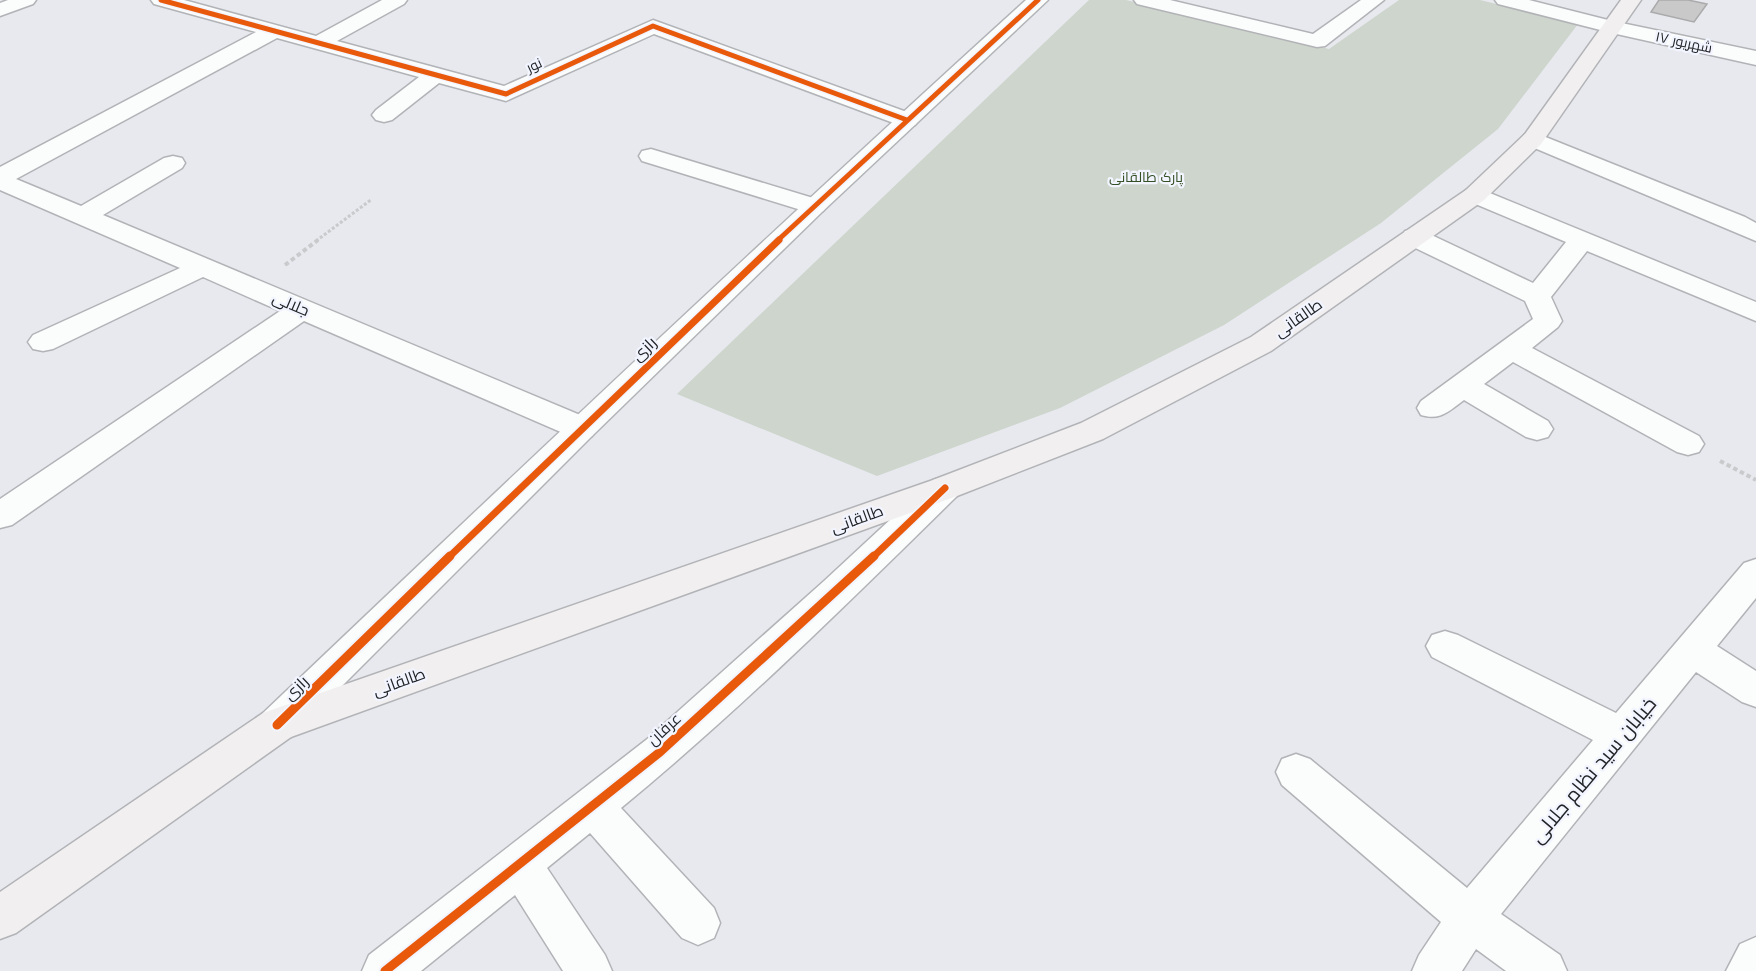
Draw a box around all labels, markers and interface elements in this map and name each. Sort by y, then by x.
street label: ۱۷ شهریور [1654,28,1714,56]
street label: نور [523,54,544,76]
park label: پارک طالقانی [1109,169,1183,187]
street label: جلالی [269,289,312,321]
street label: طالقانی [1271,295,1326,342]
street label: رازی [628,333,661,366]
street label: طالقانی [829,502,886,538]
street label: طالقانی [371,665,428,701]
street label: رازی [280,672,313,705]
street label: خیابان سید نظام جلالی [1526,693,1663,849]
street label: عرفان [644,710,686,750]

